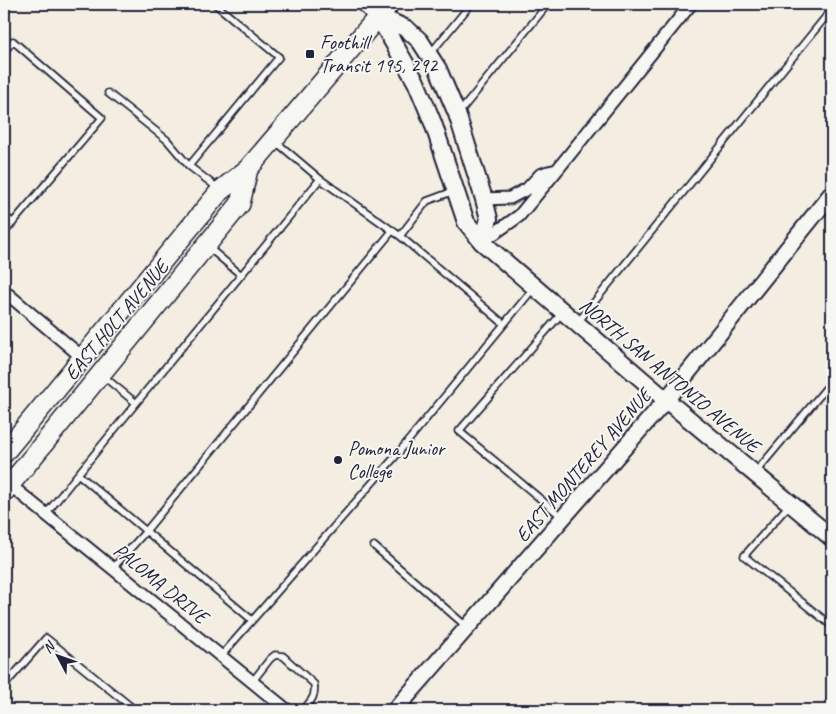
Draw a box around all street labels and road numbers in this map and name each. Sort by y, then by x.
street label: EAST HOLT AVENUE [59,253,175,385]
street label: NORTH SAN ANTONIO AVENUE [574,293,767,460]
street label: EAST MONTEREY AVENUE [510,381,659,547]
street label: PALOMA DRIVE [108,538,215,631]

